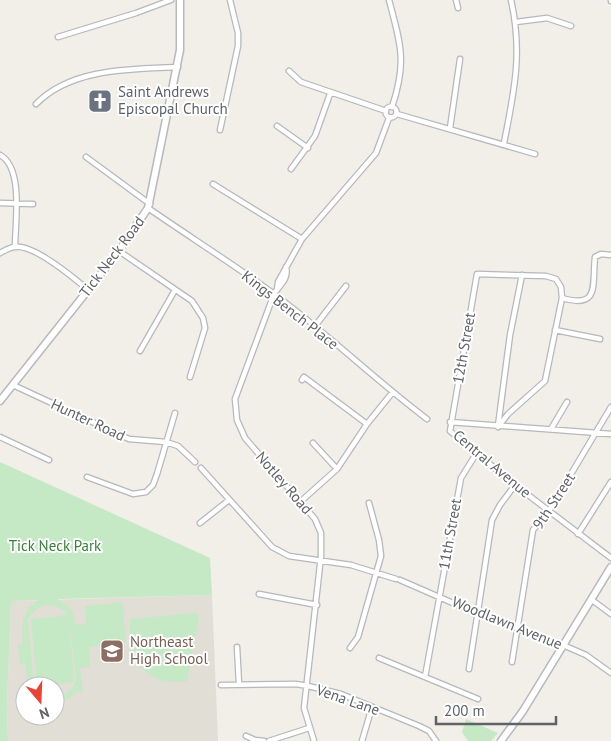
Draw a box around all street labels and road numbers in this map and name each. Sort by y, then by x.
street label: Tick Neck Road [75,212,148,301]
street label: Kings Bench Place [238,266,342,353]
street label: 12th Street [448,311,479,385]
street label: Hunter Road [48,394,128,445]
street label: Central Avenue [449,425,535,502]
street label: Notley Road [252,447,317,518]
street label: 9th Street [528,469,579,533]
street label: 11th Street [434,497,465,571]
street label: Woodlawn Avenue [449,592,565,653]
street label: Vena Lane [313,680,382,719]

